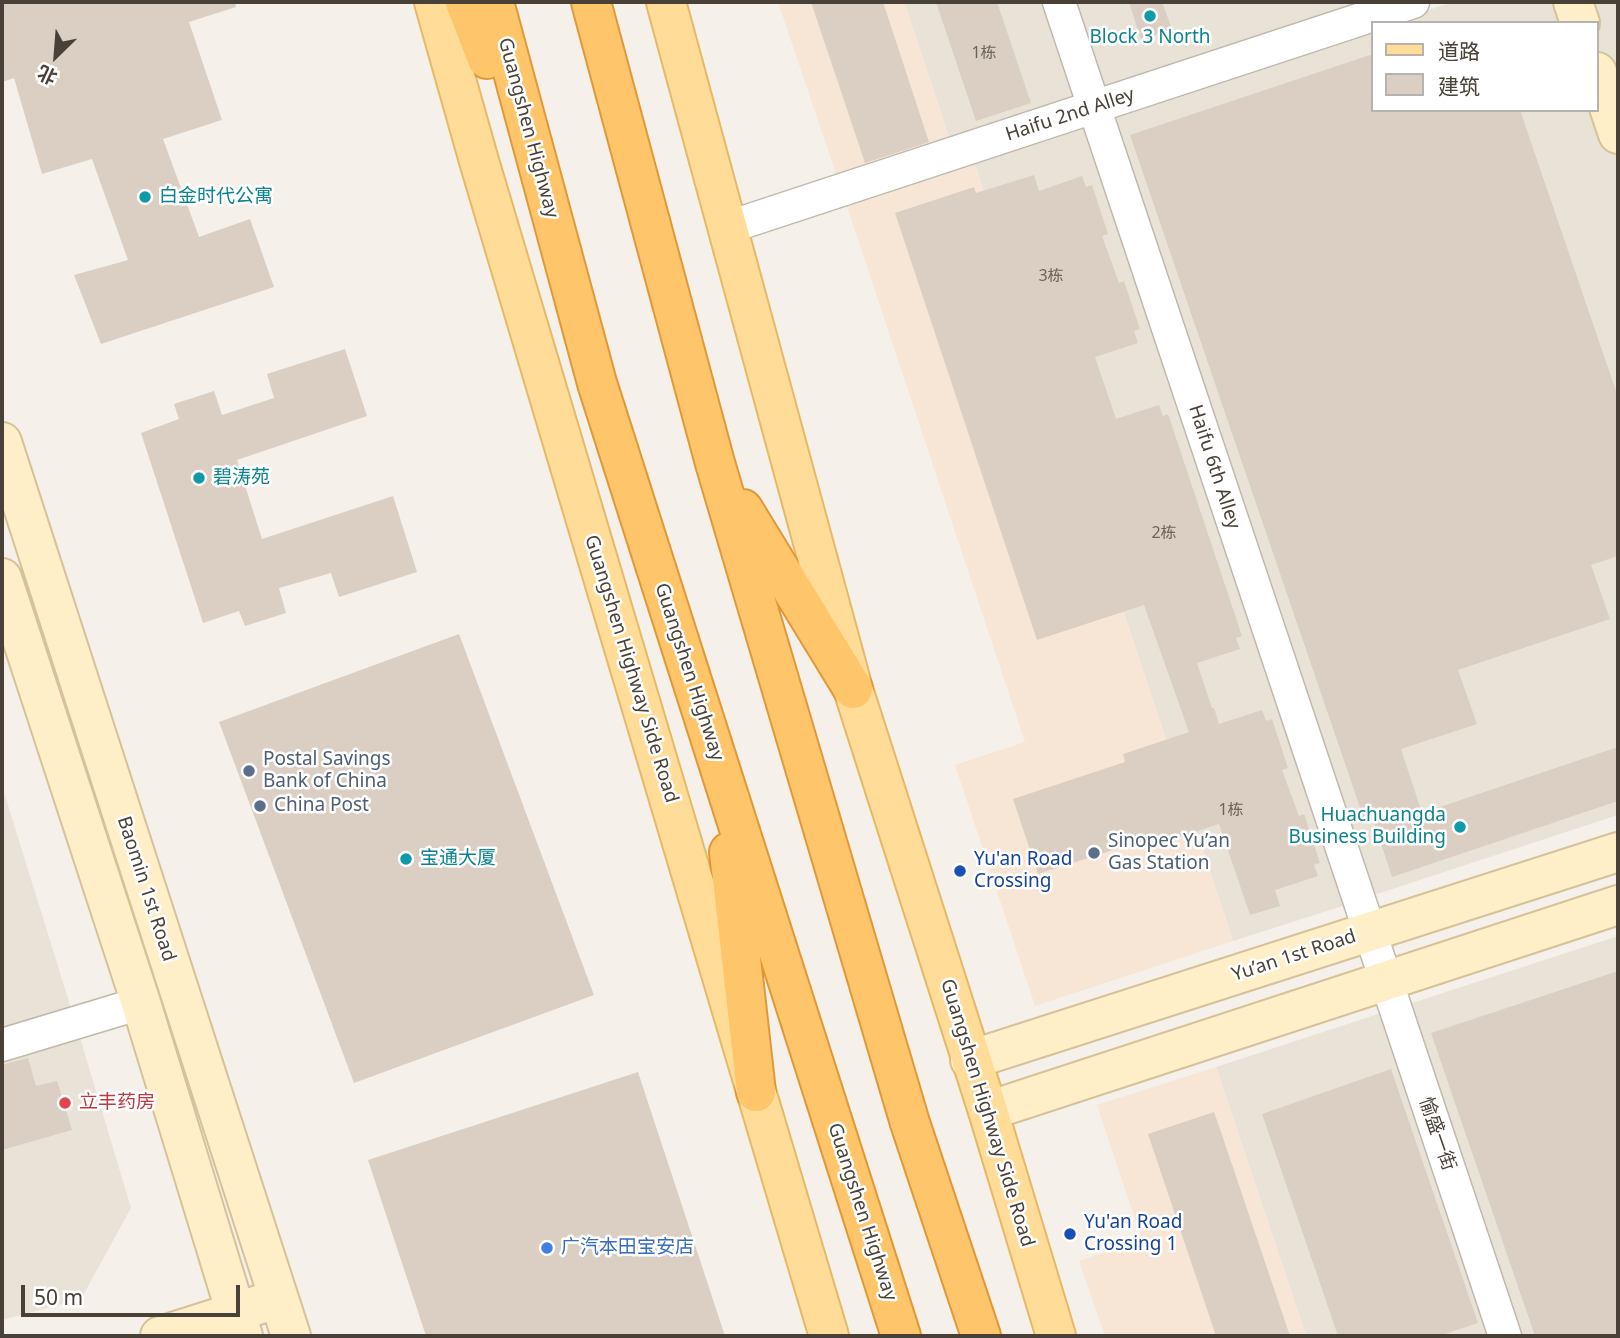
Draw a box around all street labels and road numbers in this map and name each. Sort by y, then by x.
street label: Guangshen Highway [493,35,563,221]
street label: Haifu 2nd Alley [1003,83,1137,147]
street label: Haifu 6th Alley [1183,402,1245,532]
street label: Guangshen Highway Side Road [579,532,683,806]
street label: Guangshen Highway [649,580,729,764]
street label: Baomin 1st Road [112,814,180,964]
street label: Yu’an 1st Road [1229,925,1359,987]
street label: Guangshen Highway Side Road [935,976,1039,1250]
street label: 愉盛一街 [1414,1094,1460,1174]
street label: Guangshen Highway [822,1120,902,1304]

